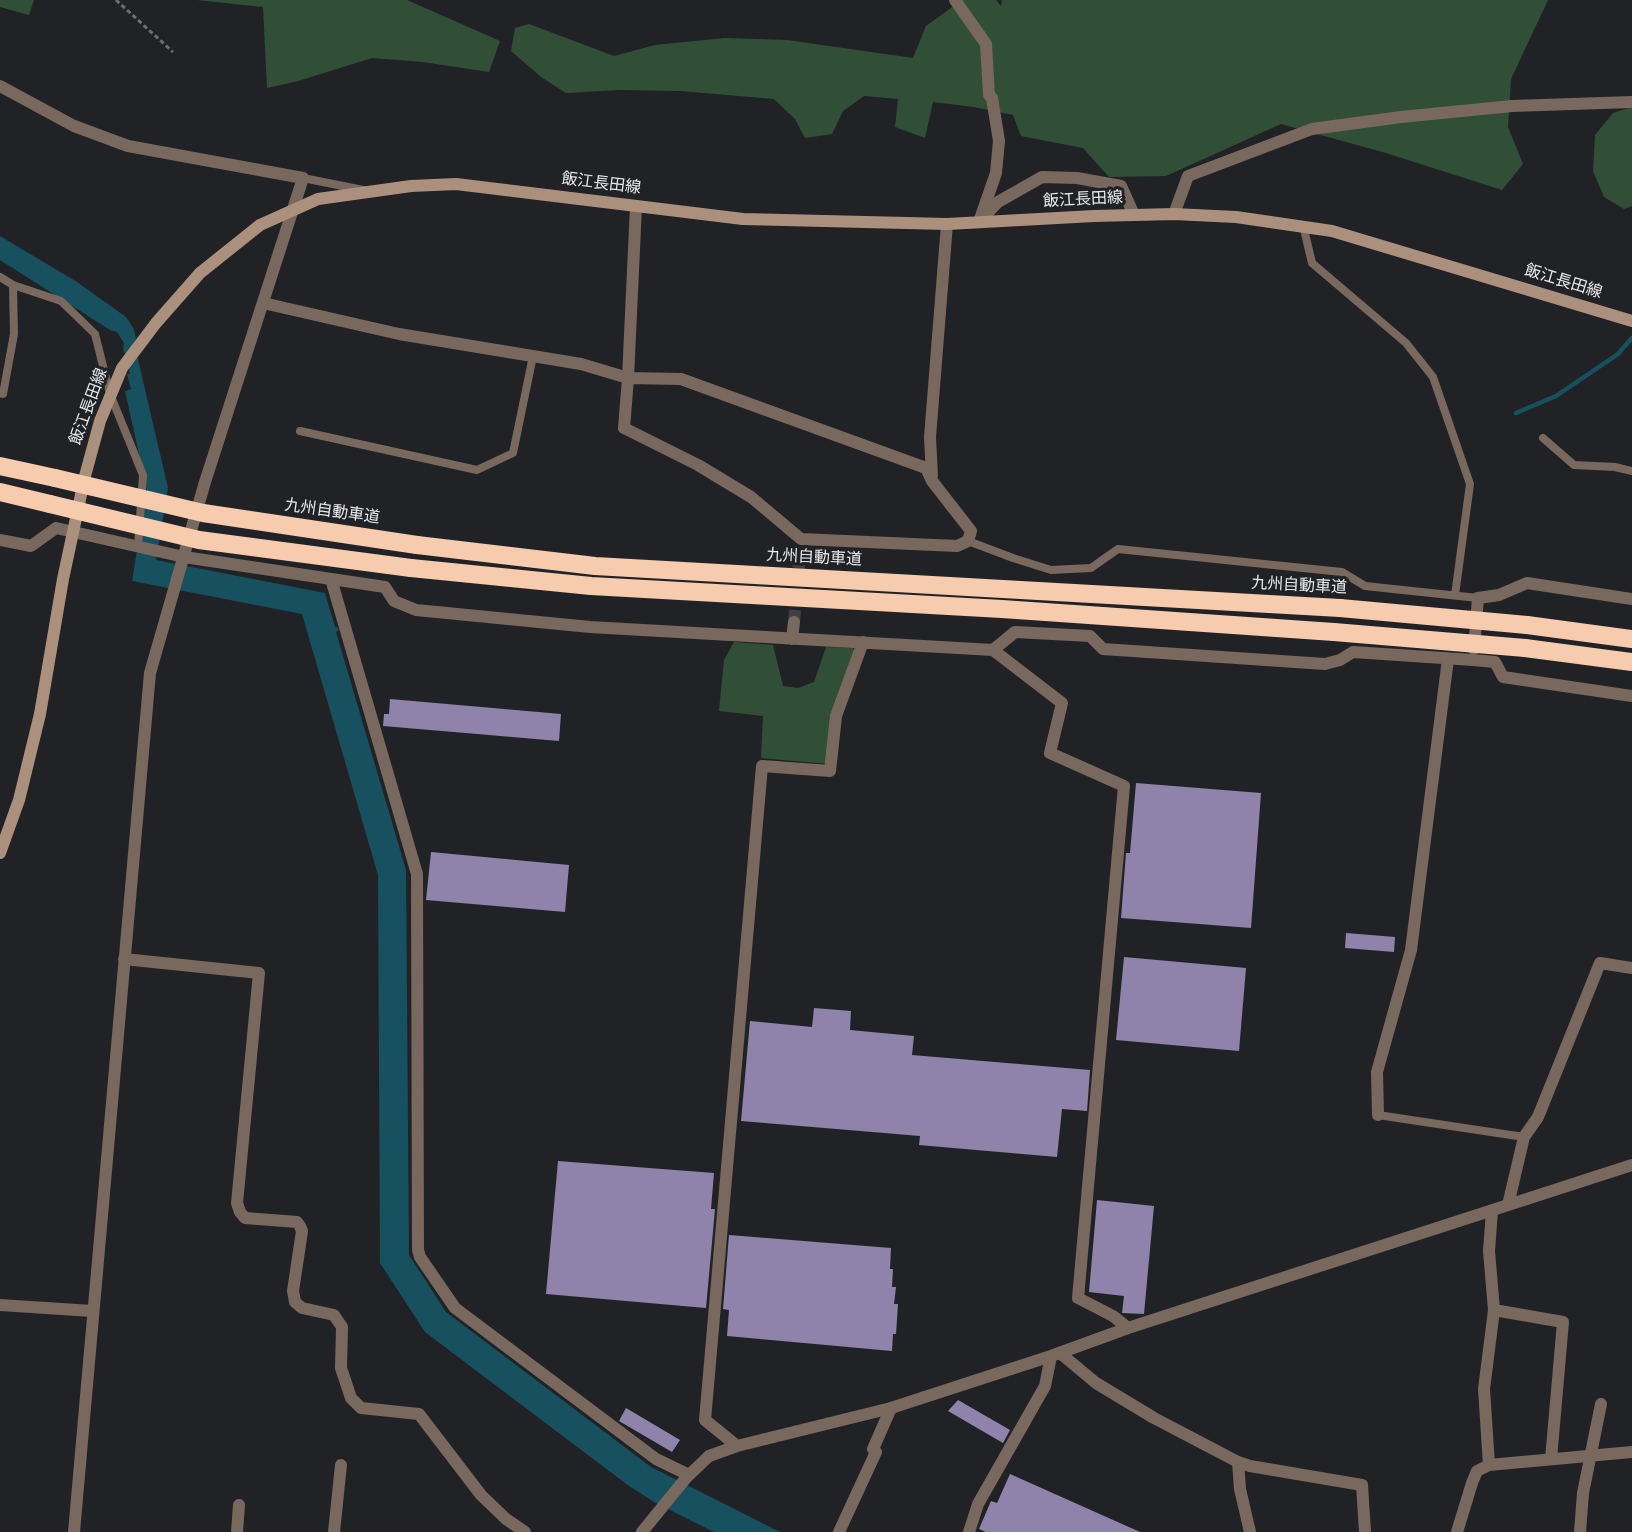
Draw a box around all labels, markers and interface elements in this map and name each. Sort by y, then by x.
street label: 飯江長田線 [560,171,642,199]
street label: 飯江長田線 [1043,189,1123,213]
street label: 飯江長田線 [1522,262,1604,304]
street label: 飯江長田線 [67,366,113,448]
street label: 九州自動車道 [283,497,381,529]
street label: 九州自動車道 [766,547,862,571]
street label: 九州自動車道 [1251,575,1347,599]

